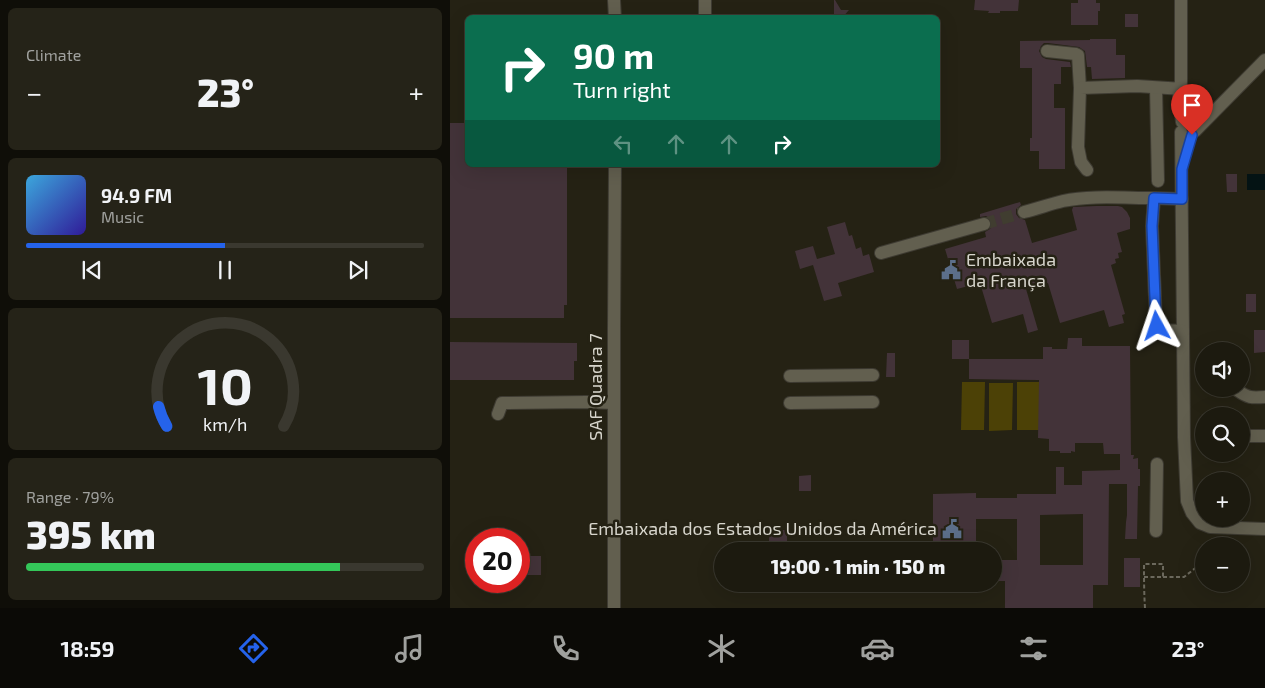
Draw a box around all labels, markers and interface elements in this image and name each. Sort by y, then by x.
text: 90 m [573,34,654,76]
icon: right [490,35,555,100]
text: Climate [26,45,81,64]
text: 23° [197,69,254,115]
text: − [26,75,42,109]
text: + [409,75,424,109]
text: Turn right [573,76,671,102]
pin [1171,84,1213,135]
icon: arrive [1178,91,1206,119]
icon: left [609,130,637,158]
icon: ahead [662,130,690,158]
icon: ahead [715,130,743,158]
icon: right [768,130,796,158]
text: 94.9 FM [101,184,172,207]
text: Music [101,207,144,226]
place label: Embaixada da França [966,248,1056,292]
icon: previous [78,256,106,284]
icon: pause [211,256,239,284]
icon: next [344,256,372,284]
public building icon: Embaixada da França [940,259,962,281]
position arrow [1130,299,1182,351]
street label: SAF Quadra 7 [584,333,606,441]
map controls [1195,342,1250,592]
button: sound [1195,342,1250,397]
text: 10 [197,353,253,415]
button: search [1195,407,1250,462]
text: km/h [203,413,247,435]
button: + [1195,472,1250,527]
text: Range · 79% [26,487,114,506]
text: 395 km [26,511,156,557]
place label: Embaixada dos Estados Unidos da América [588,517,937,539]
public building icon: Embaixada dos Estados Unidos da América [941,518,963,540]
speed limit sign: 20 [465,528,530,593]
button: − [1195,537,1250,592]
text: 19:00 · 1 min · 150 m [771,555,945,578]
icon: directions [236,631,271,666]
icon: music [392,631,427,666]
icon: phone [548,631,583,666]
icon: climate [704,631,739,666]
icon: car [860,631,895,666]
icon: filters [1016,631,1051,666]
text: 18:59 [61,635,115,661]
text: 23° [1172,635,1204,661]

